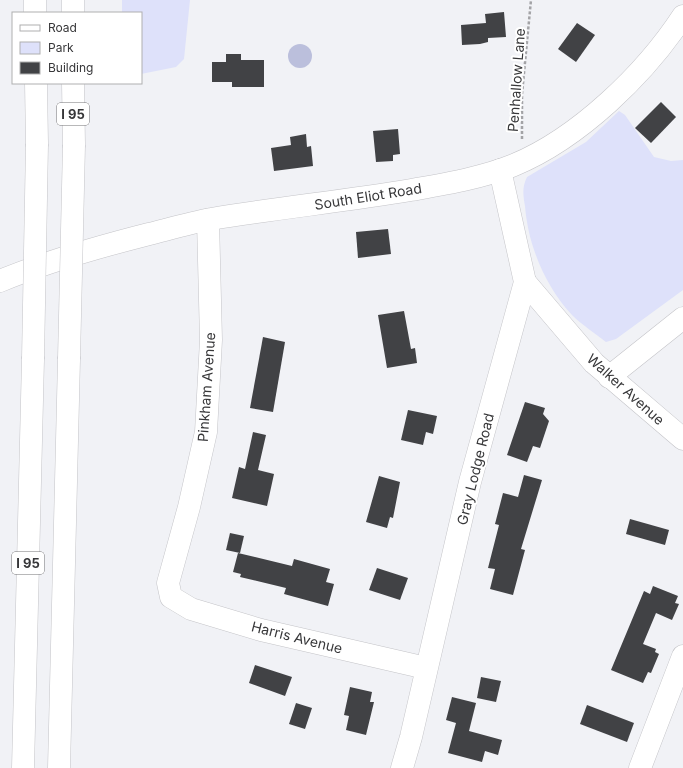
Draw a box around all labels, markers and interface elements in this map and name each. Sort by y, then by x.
legend [12,12,142,84]
text: Road [48,20,77,35]
street label: Penhallow Lane [504,28,528,132]
text: Park [48,40,74,55]
text: Building [48,60,93,75]
road number: I 95 [57,103,89,125]
street label: South Eliot Road [313,179,423,213]
street label: Pinkham Avenue [194,332,218,442]
street label: Walker Avenue [584,350,668,428]
street label: Gray Lodge Road [453,411,497,527]
road number: I 95 [12,552,44,574]
street label: Harris Avenue [250,617,344,657]

